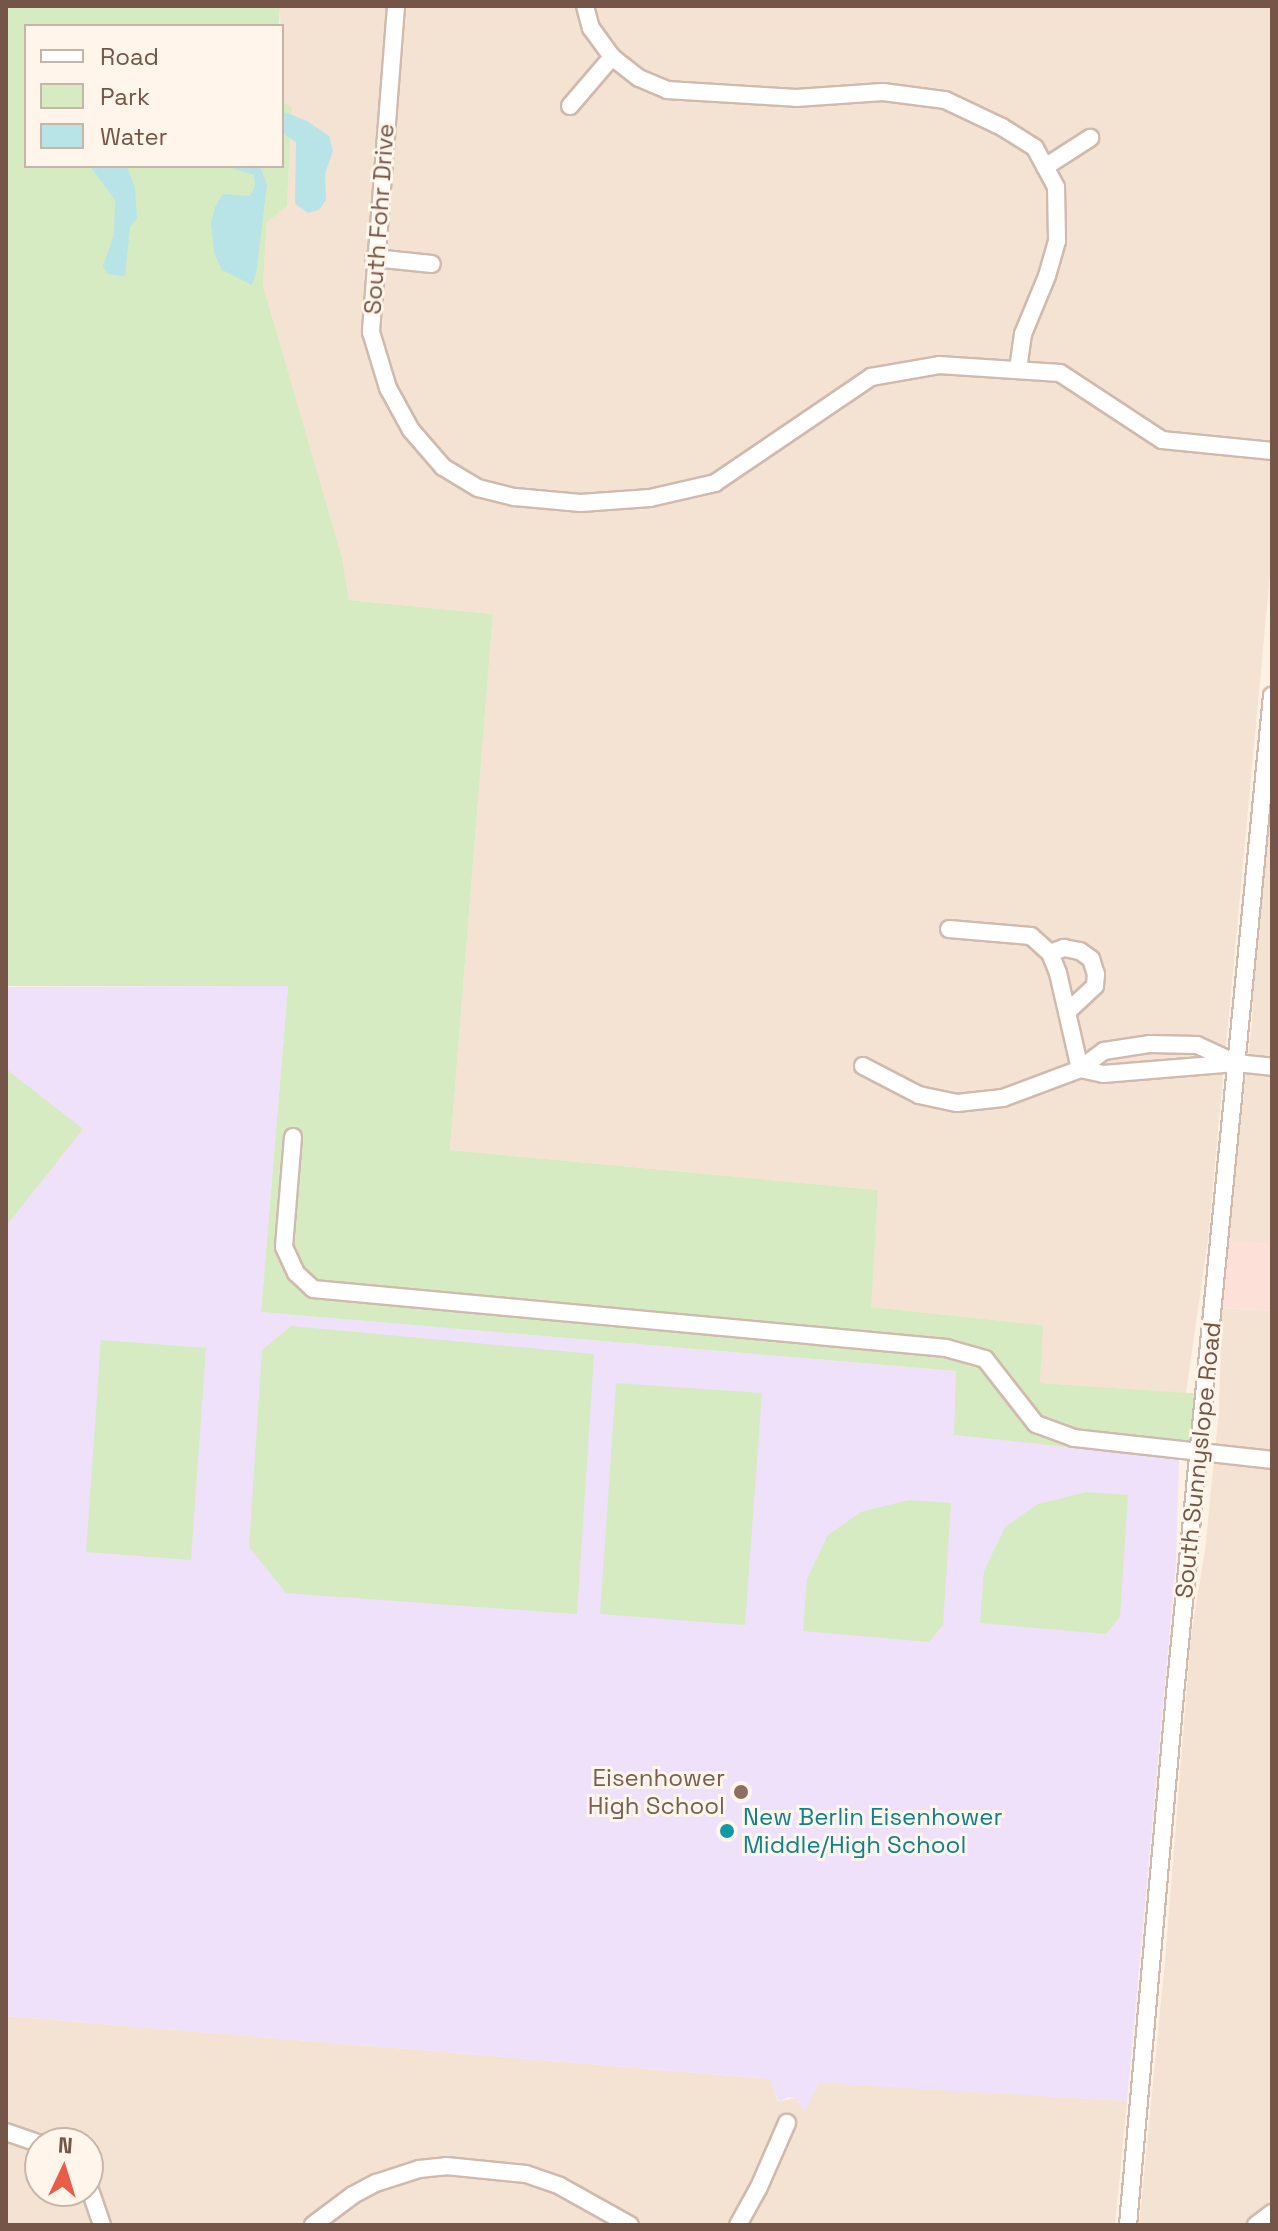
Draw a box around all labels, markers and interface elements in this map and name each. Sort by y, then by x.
legend [24,24,284,168]
text: Road [100,41,159,72]
text: Park [100,81,150,112]
text: Water [100,121,168,152]
street label: South Fohr Drive [358,123,400,315]
street label: South Sunnyslope Road [1169,1320,1227,1600]
place label: Eisenhower High School [588,1764,725,1820]
marker: Eisenhower High School [732,1783,750,1801]
place label: New Berlin Eisenhower Middle/High School [743,1803,1003,1859]
marker: New Berlin Eisenhower Middle/High School [718,1822,736,1840]
north arrow [24,2127,104,2207]
text: N [57,2131,74,2160]

